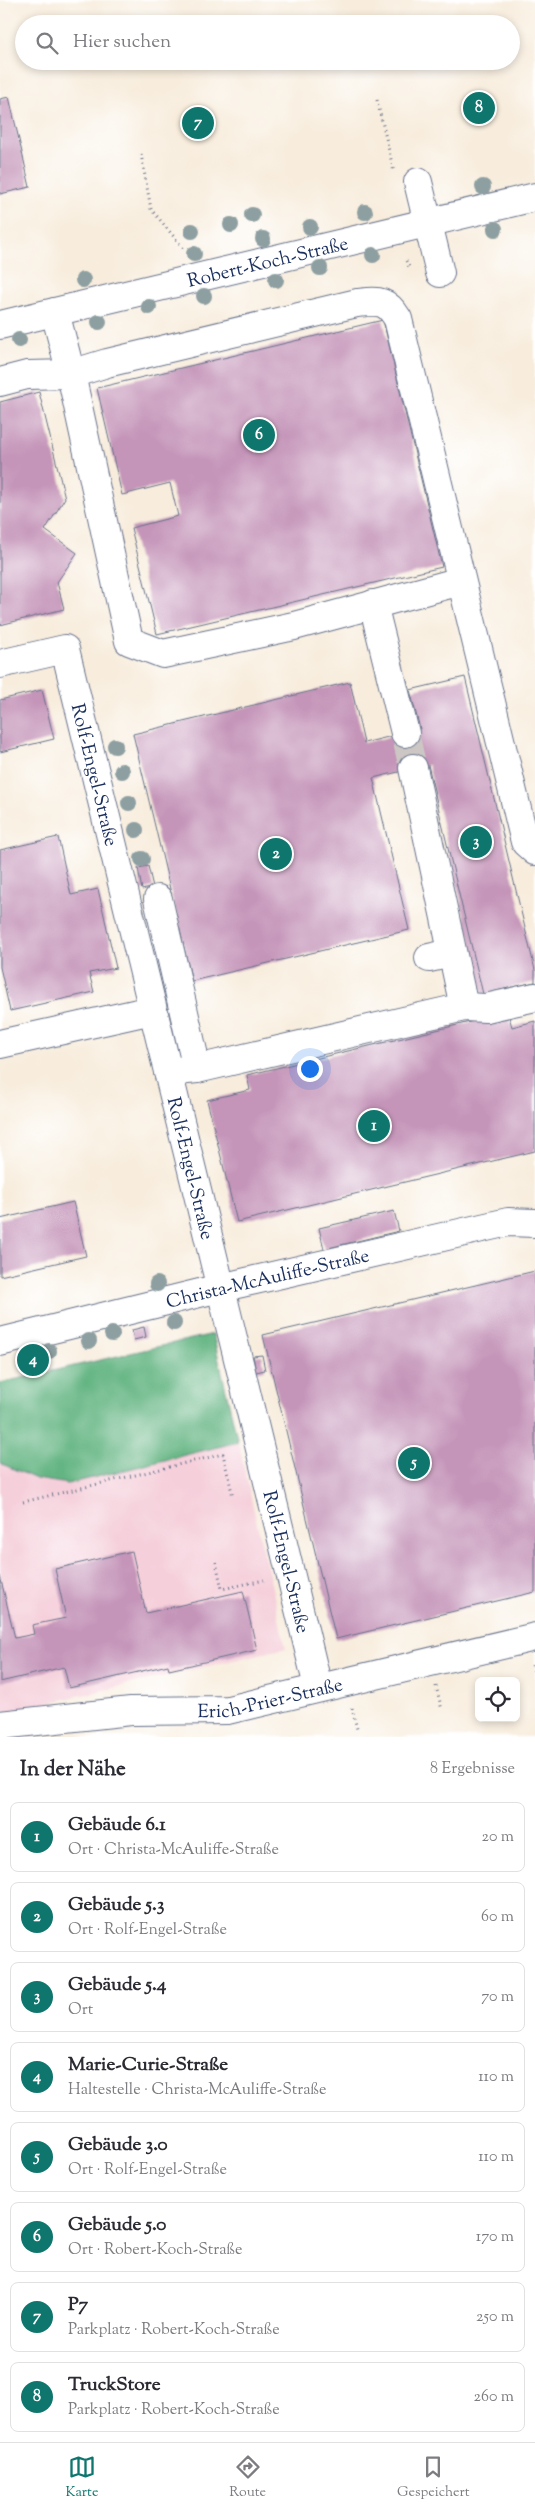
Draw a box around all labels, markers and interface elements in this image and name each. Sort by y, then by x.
search box [15,15,520,70]
icon: search [33,29,61,57]
text: Hier suchen [73,29,171,56]
pin: 8 [463,89,495,127]
pin: 7 [182,104,214,142]
street label: Robert-Koch-Straße [185,231,351,296]
pin: 6 [243,416,275,454]
street label: Rolf-Engel-Straße [63,701,124,849]
pin: 3 [460,823,492,861]
pin: 2 [260,835,292,873]
your location [297,1056,323,1082]
street label: Rolf-Engel-Straße [159,1095,220,1243]
pin: 1 [358,1107,390,1145]
street label: Christa-McAuliffe-Straße [163,1243,372,1317]
pin: 4 [17,1341,49,1379]
pin: 5 [398,1444,430,1482]
street label: Rolf-Engel-Straße [255,1488,315,1636]
street label: Erich-Prier-Straße [197,1672,346,1726]
map controls [475,1677,520,1722]
button: locate [475,1677,520,1722]
text: In der Nähe [20,1755,126,1785]
text: 8 Ergebnisse [430,1758,515,1781]
text: Gebäude 6.1 [68,1812,166,1839]
text: 1 [34,1826,40,1849]
text: 20 m [481,1826,514,1849]
text: Ort · Christa-McAuliffe-Straße [68,1839,279,1862]
text: Gebäude 5.3 [68,1892,164,1919]
text: 2 [33,1906,41,1929]
text: 60 m [481,1906,514,1929]
text: Ort · Rolf-Engel-Straße [68,1919,227,1942]
text: Gebäude 5.4 [68,1972,166,1999]
text: 3 [34,1986,40,2009]
text: 70 m [481,1986,514,2009]
text: Ort [68,1999,93,2022]
text: Marie-Curie-Straße [68,2052,228,2079]
text: 4 [33,2066,41,2089]
text: 110 m [478,2066,514,2089]
text: Haltestelle · Christa-McAuliffe-Straße [68,2079,326,2102]
text: Gebäude 3.0 [68,2132,167,2159]
text: 5 [34,2146,40,2169]
text: 110 m [478,2146,514,2169]
text: Ort · Rolf-Engel-Straße [68,2159,227,2182]
text: Gebäude 5.0 [68,2212,166,2239]
text: 6 [33,2226,41,2249]
text: 170 m [476,2226,514,2249]
text: Ort · Robert-Koch-Straße [68,2239,242,2262]
text: P7 [68,2292,88,2319]
text: 7 [33,2306,41,2329]
text: 250 m [476,2306,514,2329]
text: Parkplatz · Robert-Koch-Straße [68,2319,280,2342]
text: TruckStore [68,2372,161,2399]
text: 8 [33,2386,41,2409]
text: 260 m [473,2386,514,2409]
text: Parkplatz · Robert-Koch-Straße [68,2399,280,2422]
tab: Karte [65,2453,98,2503]
tab: Route [229,2453,266,2503]
tab: Gespeichert [397,2453,470,2503]

